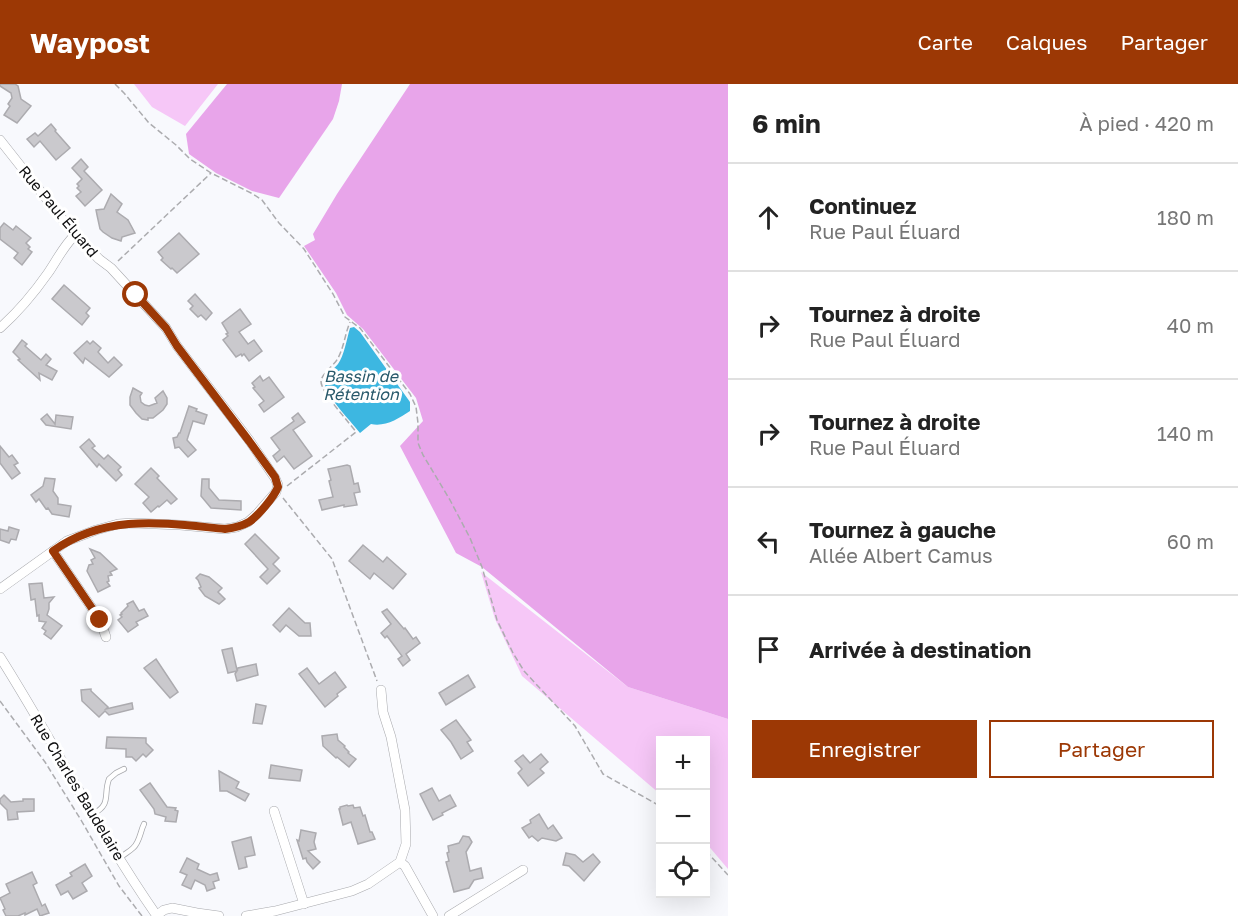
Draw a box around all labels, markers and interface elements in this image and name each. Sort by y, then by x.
text: Waypost [30,26,150,59]
text: Carte [917,29,973,55]
text: Calques [1006,29,1087,55]
text: Partager [1120,29,1208,55]
text: 6 min [752,108,821,139]
text: À pied · 420 m [1079,111,1214,135]
street label: Rue Paul Éluard [16,162,102,260]
text: Continuez [809,192,916,219]
icon: ahead [752,201,785,234]
text: 180 m [1157,205,1214,229]
text: Rue Paul Éluard [809,219,961,243]
route start [122,281,148,307]
text: Tournez à droite [809,300,980,327]
icon: right [752,309,785,342]
text: 40 m [1167,313,1214,337]
text: Rue Paul Éluard [809,327,961,351]
water label: Bassin de Rétention [323,366,400,404]
text: Tournez à droite [809,408,980,435]
icon: right [752,417,785,450]
text: 140 m [1157,421,1214,445]
text: Rue Paul Éluard [809,435,961,459]
text: Tournez à gauche [809,516,996,543]
icon: left [752,525,785,558]
text: 60 m [1167,529,1214,553]
text: Allée Albert Camus [809,543,993,567]
route end [86,606,112,632]
icon: arrive [752,633,785,666]
text: Arrivée à destination [809,636,1031,663]
street label: Rue Charles Baudelaire [27,711,129,864]
button: Enregistrer [752,720,977,778]
button: Partager [989,720,1214,778]
map controls [656,736,710,898]
button: + [656,736,710,790]
button: − [656,790,710,844]
button: locate [656,844,710,898]

